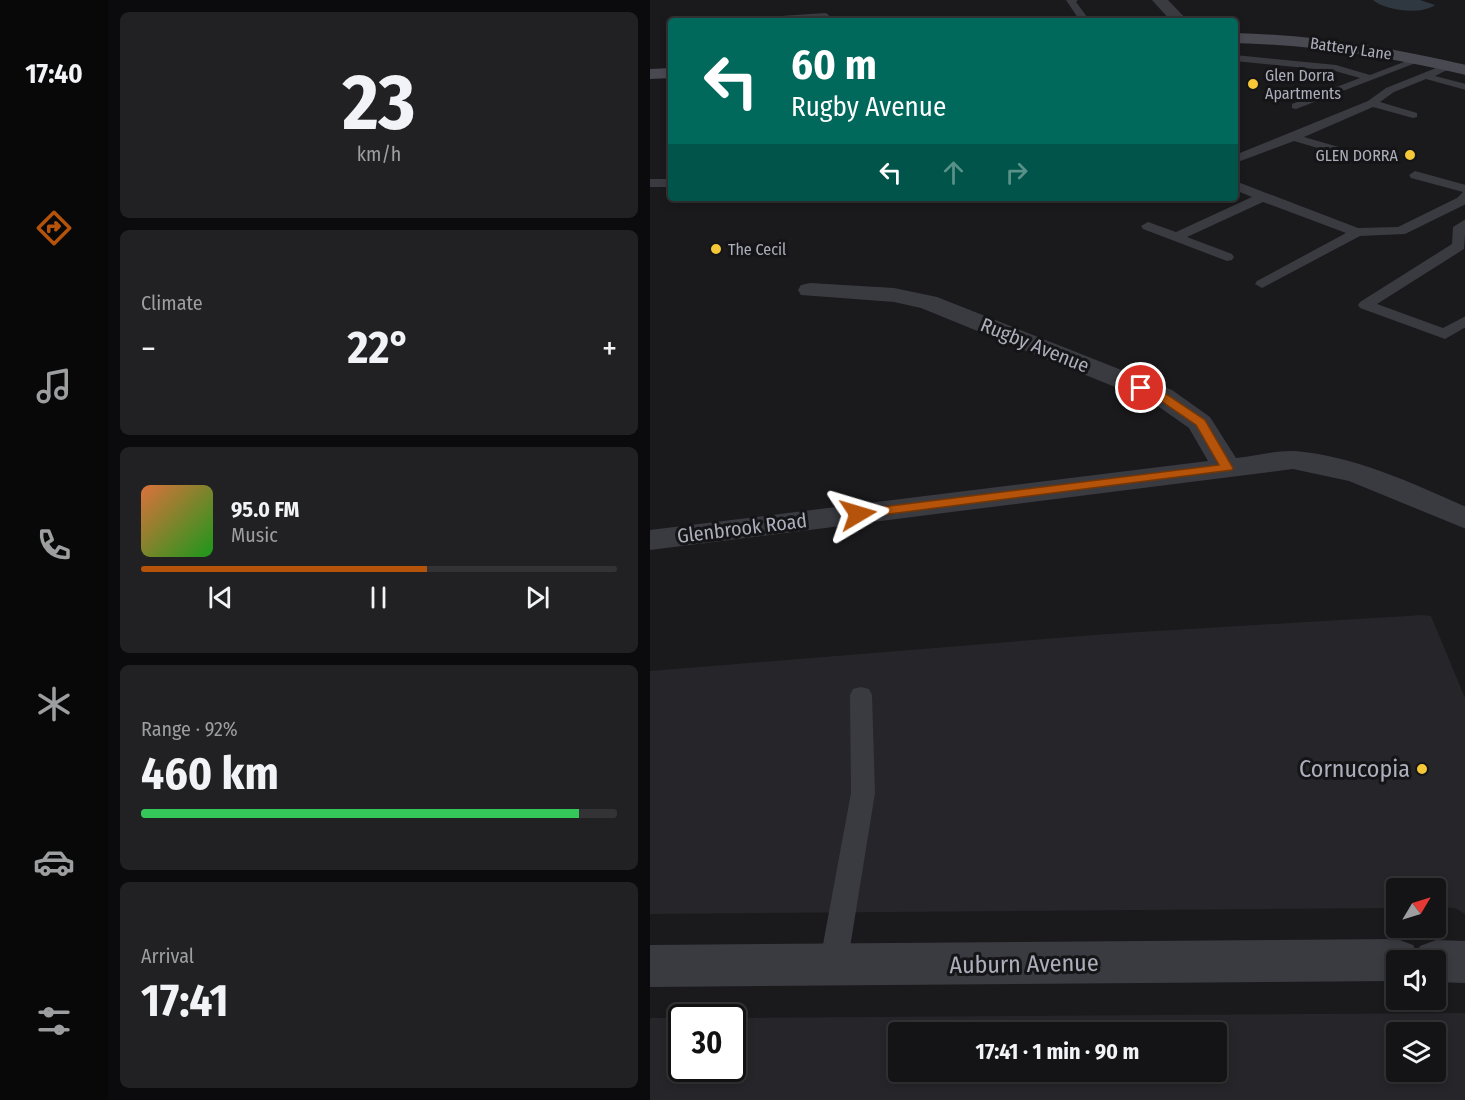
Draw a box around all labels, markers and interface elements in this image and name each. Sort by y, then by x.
street label: Battery Lane [1309,33,1393,64]
text: 60 m [791,40,877,90]
icon: left [692,42,770,120]
text: 23 [342,56,416,150]
text: 17:40 [25,58,83,90]
place label: Glen Dorra Apartments [1265,66,1341,103]
marker: Glen Dorra Apartments [1246,77,1260,91]
text: Rugby Avenue [791,91,946,123]
text: km/h [357,142,401,166]
place label: GLEN DORRA [1316,146,1399,165]
marker: GLEN DORRA [1403,148,1417,162]
icon: left [874,156,907,189]
icon: ahead [937,156,970,189]
icon: right [1000,156,1033,189]
icon: directions [33,207,75,249]
place label: The Cecil [728,240,786,259]
marker: The Cecil [709,242,723,256]
text: Climate [141,291,203,315]
street label: Rugby Avenue [977,312,1093,378]
text: 22° [348,321,410,375]
text: − [141,329,156,369]
text: + [602,329,617,369]
pin [1115,362,1166,413]
icon: music [33,365,75,407]
icon: arrive [1124,371,1157,404]
position arrow [826,482,890,546]
text: 95.0 FM [231,496,299,523]
street label: Glenbrook Road [676,508,808,548]
text: Music [231,523,278,547]
icon: phone [33,524,75,566]
icon: previous [204,581,237,614]
icon: pause [362,581,395,614]
icon: next [521,581,554,614]
icon: climate [33,683,75,725]
text: Range · 92% [141,717,238,741]
text: 460 km [141,747,279,801]
place label: Cornucopia [1299,755,1410,783]
marker: Cornucopia [1415,762,1429,776]
icon: car [33,841,75,883]
north arrow [1386,878,1446,938]
map controls [1386,878,1446,1082]
text: Arrival [141,944,194,968]
street label: Auburn Avenue [949,949,1099,979]
button: sound [1386,950,1446,1010]
text: 17:41 [141,974,228,1028]
icon: filters [33,1000,75,1042]
speed limit sign: 30 [668,1004,746,1082]
button: layers [1386,1022,1446,1082]
text: 17:41 · 1 min · 90 m [976,1038,1139,1065]

